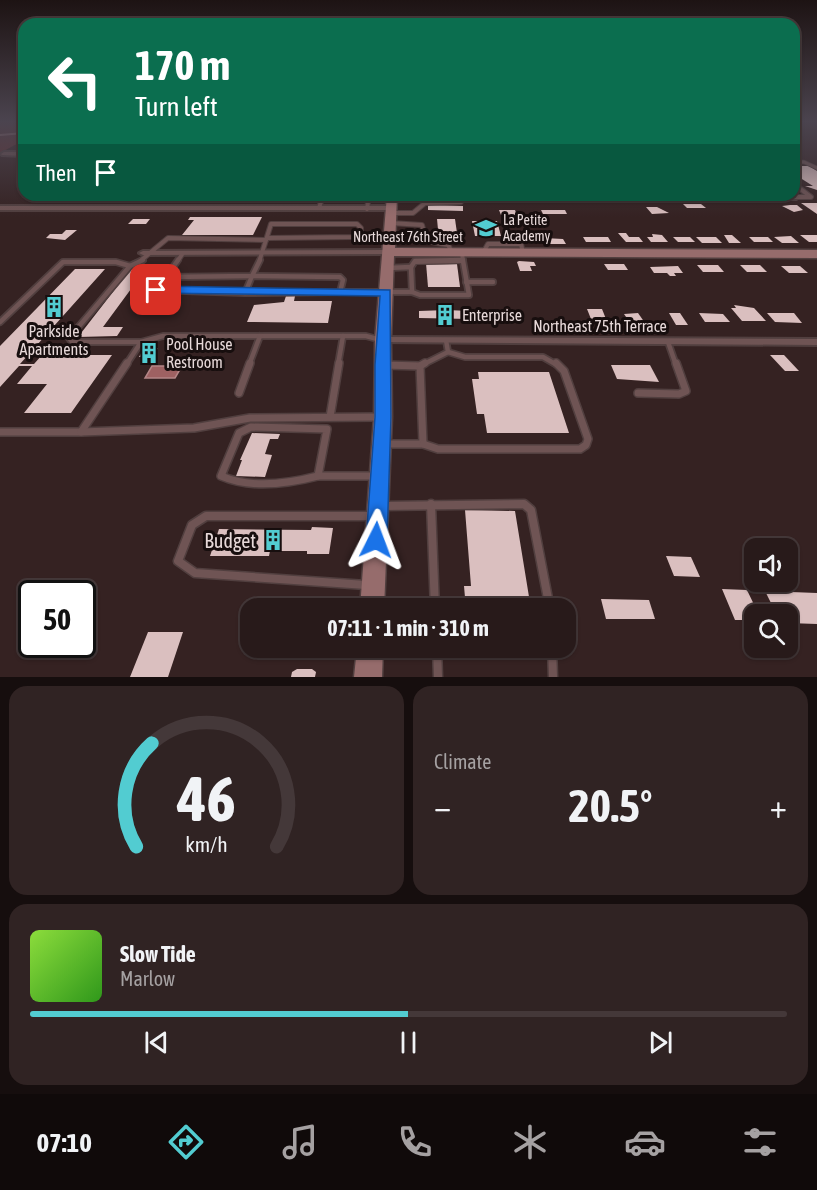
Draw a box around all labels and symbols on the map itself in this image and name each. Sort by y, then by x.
place label: La Petite Academy [503,212,551,244]
school or university icon: La Petite Academy [474,216,498,240]
street label: Northeast 76th Street [353,229,463,245]
pin [130,264,181,315]
building icon: Parkside Apartments [42,295,66,319]
building icon: Enterprise [433,303,457,327]
place label: Enterprise [462,306,522,325]
street label: Northeast 75th Terrace [533,317,667,335]
place label: Parkside Apartments [20,322,89,359]
place label: Pool House Restroom [166,335,233,371]
building icon: Pool House Restroom [137,341,161,365]
position arrow [344,508,408,572]
building icon: Budget [261,528,285,552]
place label: Budget [204,529,256,552]
speed limit sign: 50 [18,580,96,658]

